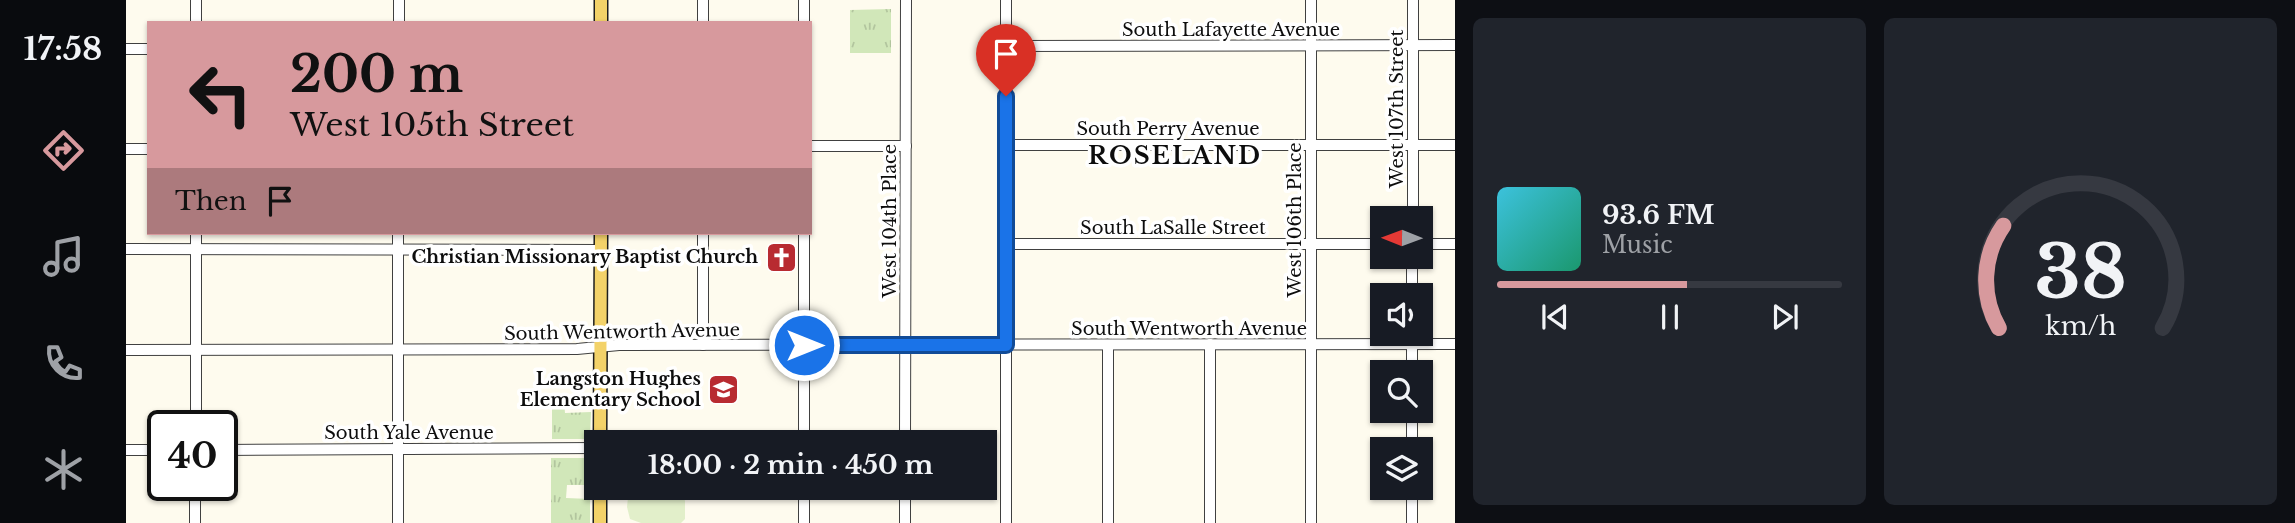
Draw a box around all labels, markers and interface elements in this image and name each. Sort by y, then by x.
street label: South Lafayette Avenue [1122,19,1340,41]
pin [976,24,1036,96]
text: 17:58 [24,29,102,69]
street label: West 107th Street [1386,29,1408,189]
icon: arrive [987,35,1025,73]
text: 200 m [290,44,463,105]
icon: left [175,49,266,140]
text: West 105th Street [290,105,574,145]
street label: South Perry Avenue [1076,118,1260,140]
icon: directions [39,126,88,175]
district label: ROSELAND [1088,141,1262,170]
street label: West 106th Place [1284,142,1306,299]
street label: West 104th Place [879,144,901,299]
icon: arrive [261,182,299,220]
text: Then [175,185,247,217]
text: 93.6 FM [1602,199,1715,231]
north arrow [1370,206,1433,270]
map controls [1370,206,1433,500]
street label: South LaSalle Street [1080,217,1266,239]
text: 38 [2034,227,2127,318]
text: Music [1602,231,1673,259]
icon: music [39,232,88,281]
church icon: Christian Missionary Baptist Church [764,240,798,274]
place label: Christian Missionary Baptist Church [411,246,758,268]
button: sound [1370,283,1433,346]
icon: previous [1536,298,1574,336]
icon: pause [1651,298,1689,336]
icon: next [1766,298,1804,336]
position arrow [767,308,841,382]
text: km/h [2045,310,2116,341]
street label: South Wentworth Avenue [1071,318,1307,340]
street label: South Wentworth Avenue [504,319,740,345]
icon: phone [39,339,88,388]
button: search [1370,360,1433,423]
place label: Langston Hughes Elementary School [520,368,702,411]
school or university icon: Langston Hughes Elementary School [707,372,741,406]
speed limit sign: 40 [147,410,238,501]
street label: South Yale Avenue [324,422,494,444]
button: layers [1370,437,1433,500]
icon: climate [39,445,88,494]
text: 18:00 · 2 min · 450 m [648,449,933,481]

